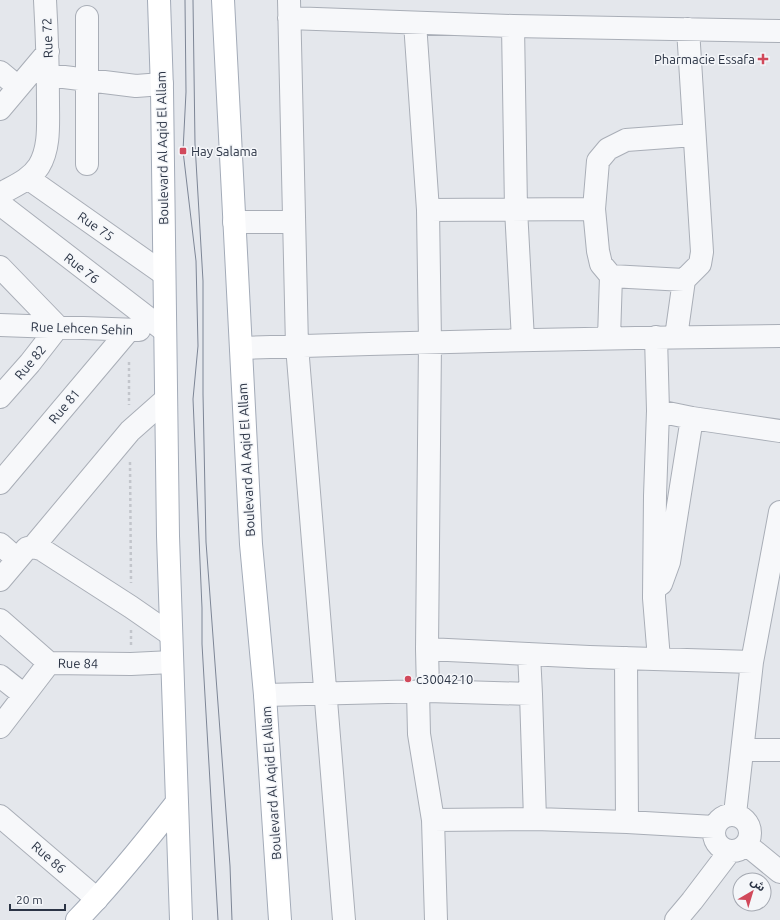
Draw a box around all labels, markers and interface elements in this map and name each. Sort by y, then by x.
street label: Rue 72 [39,18,55,58]
place label: Pharmacie Essafa [654,52,755,66]
marker: Pharmacie Essafa [758,54,768,64]
street label: Boulevard Al Aqid El Allam [154,71,170,225]
place label: Hay Salama [191,144,258,158]
marker: Hay Salama [178,146,188,156]
street label: Rue 75 [75,209,117,243]
street label: Rue 76 [62,250,102,286]
street label: Rue Lehcen Sehin [31,319,133,337]
street label: Rue 82 [12,342,48,382]
street label: Boulevard Al Aqid El Allam [235,383,257,537]
street label: Rue 81 [46,386,82,426]
street label: Rue 84 [58,656,98,670]
place label: c3004210 [416,672,473,686]
marker: c3004210 [403,674,413,684]
street label: Boulevard Al Aqid El Allam [259,706,283,860]
street label: Rue 86 [29,838,69,876]
north arrow [732,872,772,912]
text: ش [748,875,768,894]
scale bar [10,886,65,912]
text: 20 m [16,893,43,906]

